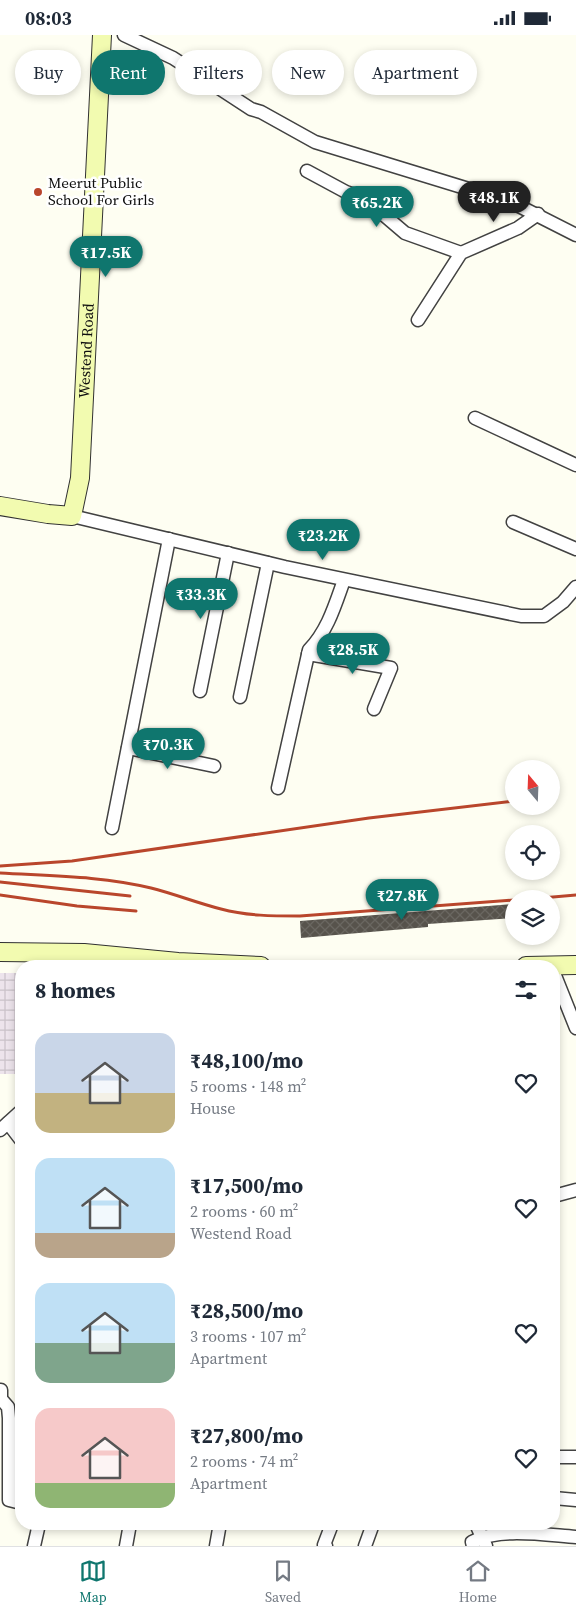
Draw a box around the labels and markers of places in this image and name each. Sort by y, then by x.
place label: Meerut Public School For Girls [48,172,154,210]
pin: ₹48.1K [453,181,535,223]
pin: ₹65.2K [336,185,418,228]
marker: Meerut Public School For Girls [32,186,44,198]
pin: ₹17.5K [65,235,147,278]
pin: ₹23.2K [282,519,364,561]
pin: ₹33.3K [160,577,242,620]
pin: ₹28.5K [312,633,394,675]
pin: ₹70.3K [127,727,209,770]
pin: ₹27.8K [361,879,443,921]

